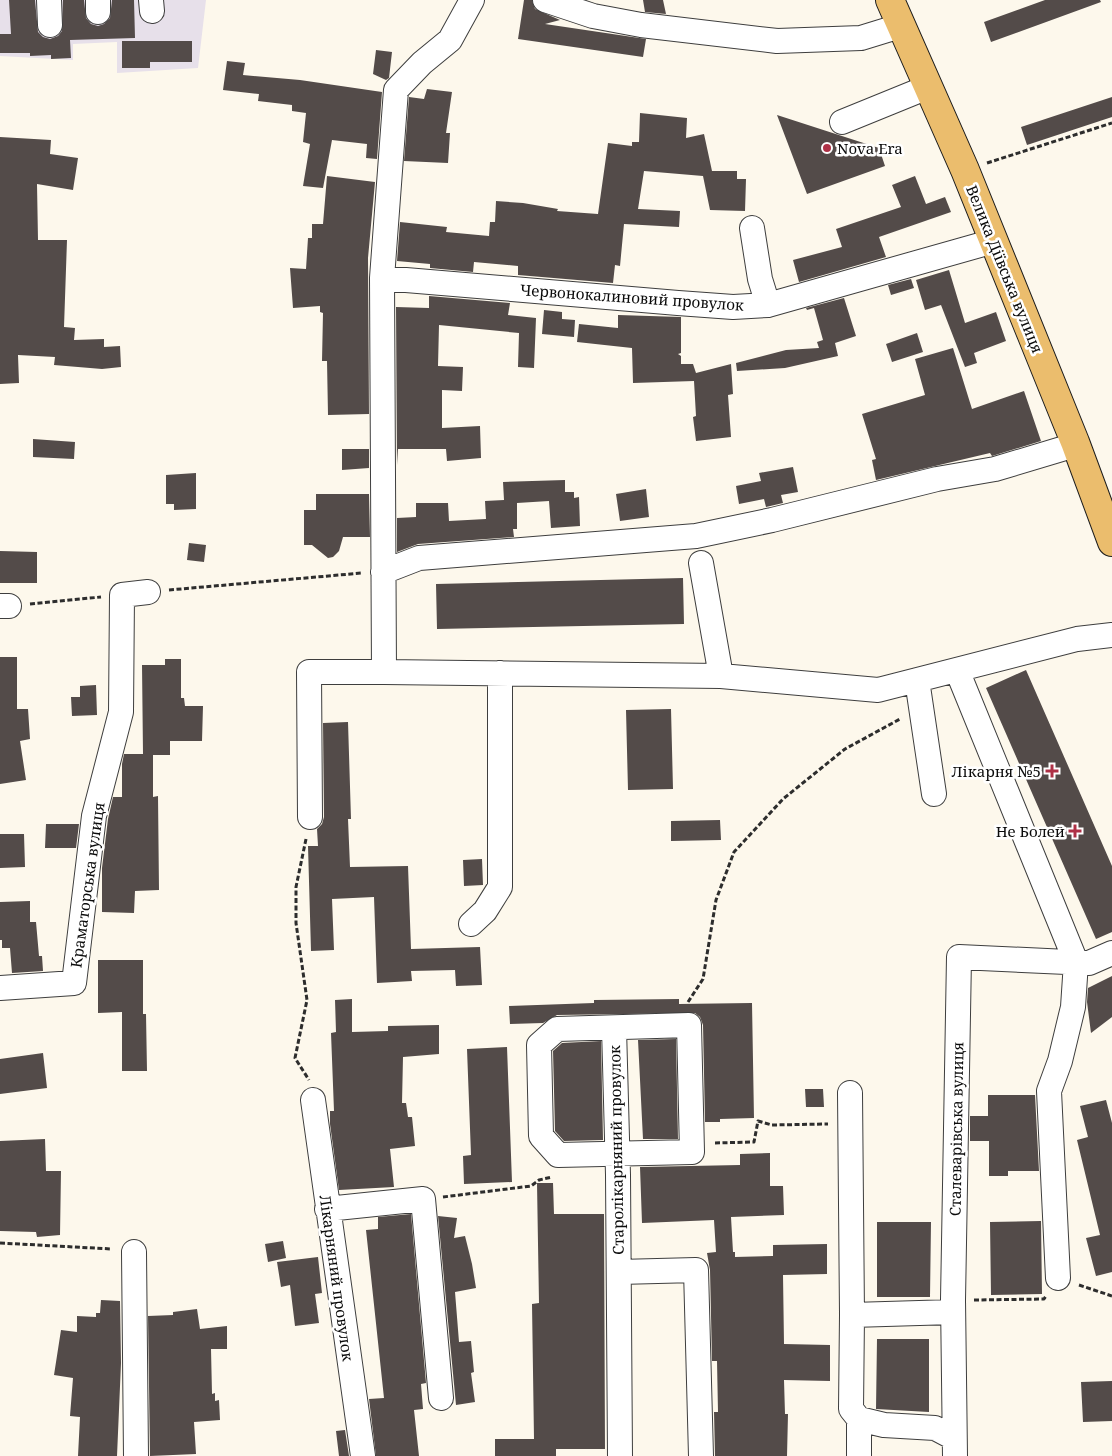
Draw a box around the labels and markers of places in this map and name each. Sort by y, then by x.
place label: Nova Era [837,138,903,158]
marker: Nova Era [821,142,833,154]
place label: Лікарня №5 [952,761,1041,781]
marker: Лікарня №5 [1045,764,1059,778]
place label: Не Болей [996,821,1065,841]
marker: Не Болей [1069,825,1081,837]

